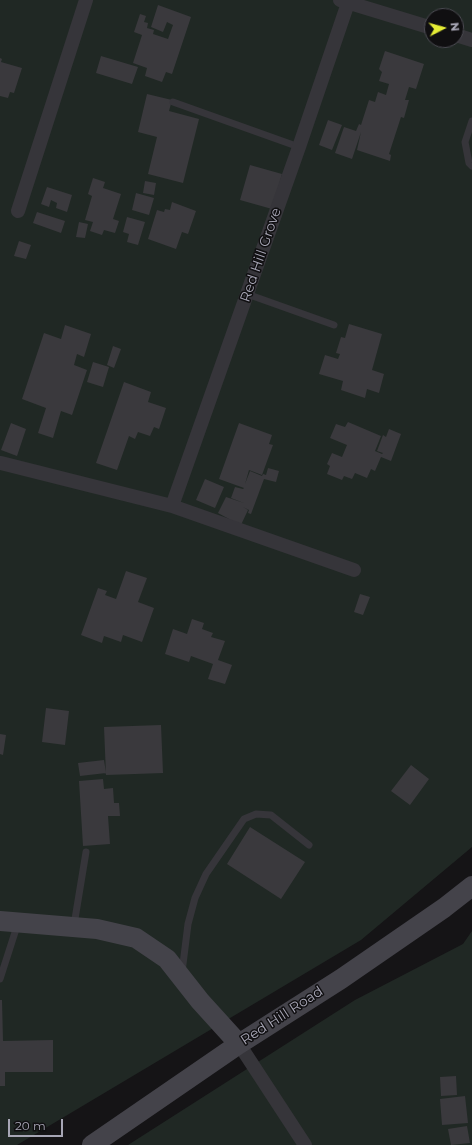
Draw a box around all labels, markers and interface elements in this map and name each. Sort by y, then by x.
north arrow [424,8,464,48]
text: N [448,22,462,32]
street label: Red Hill Grove [237,206,285,304]
street label: Red Hill Road [238,983,326,1049]
scale bar [10,1111,65,1137]
text: 20 m [15,1118,46,1133]

